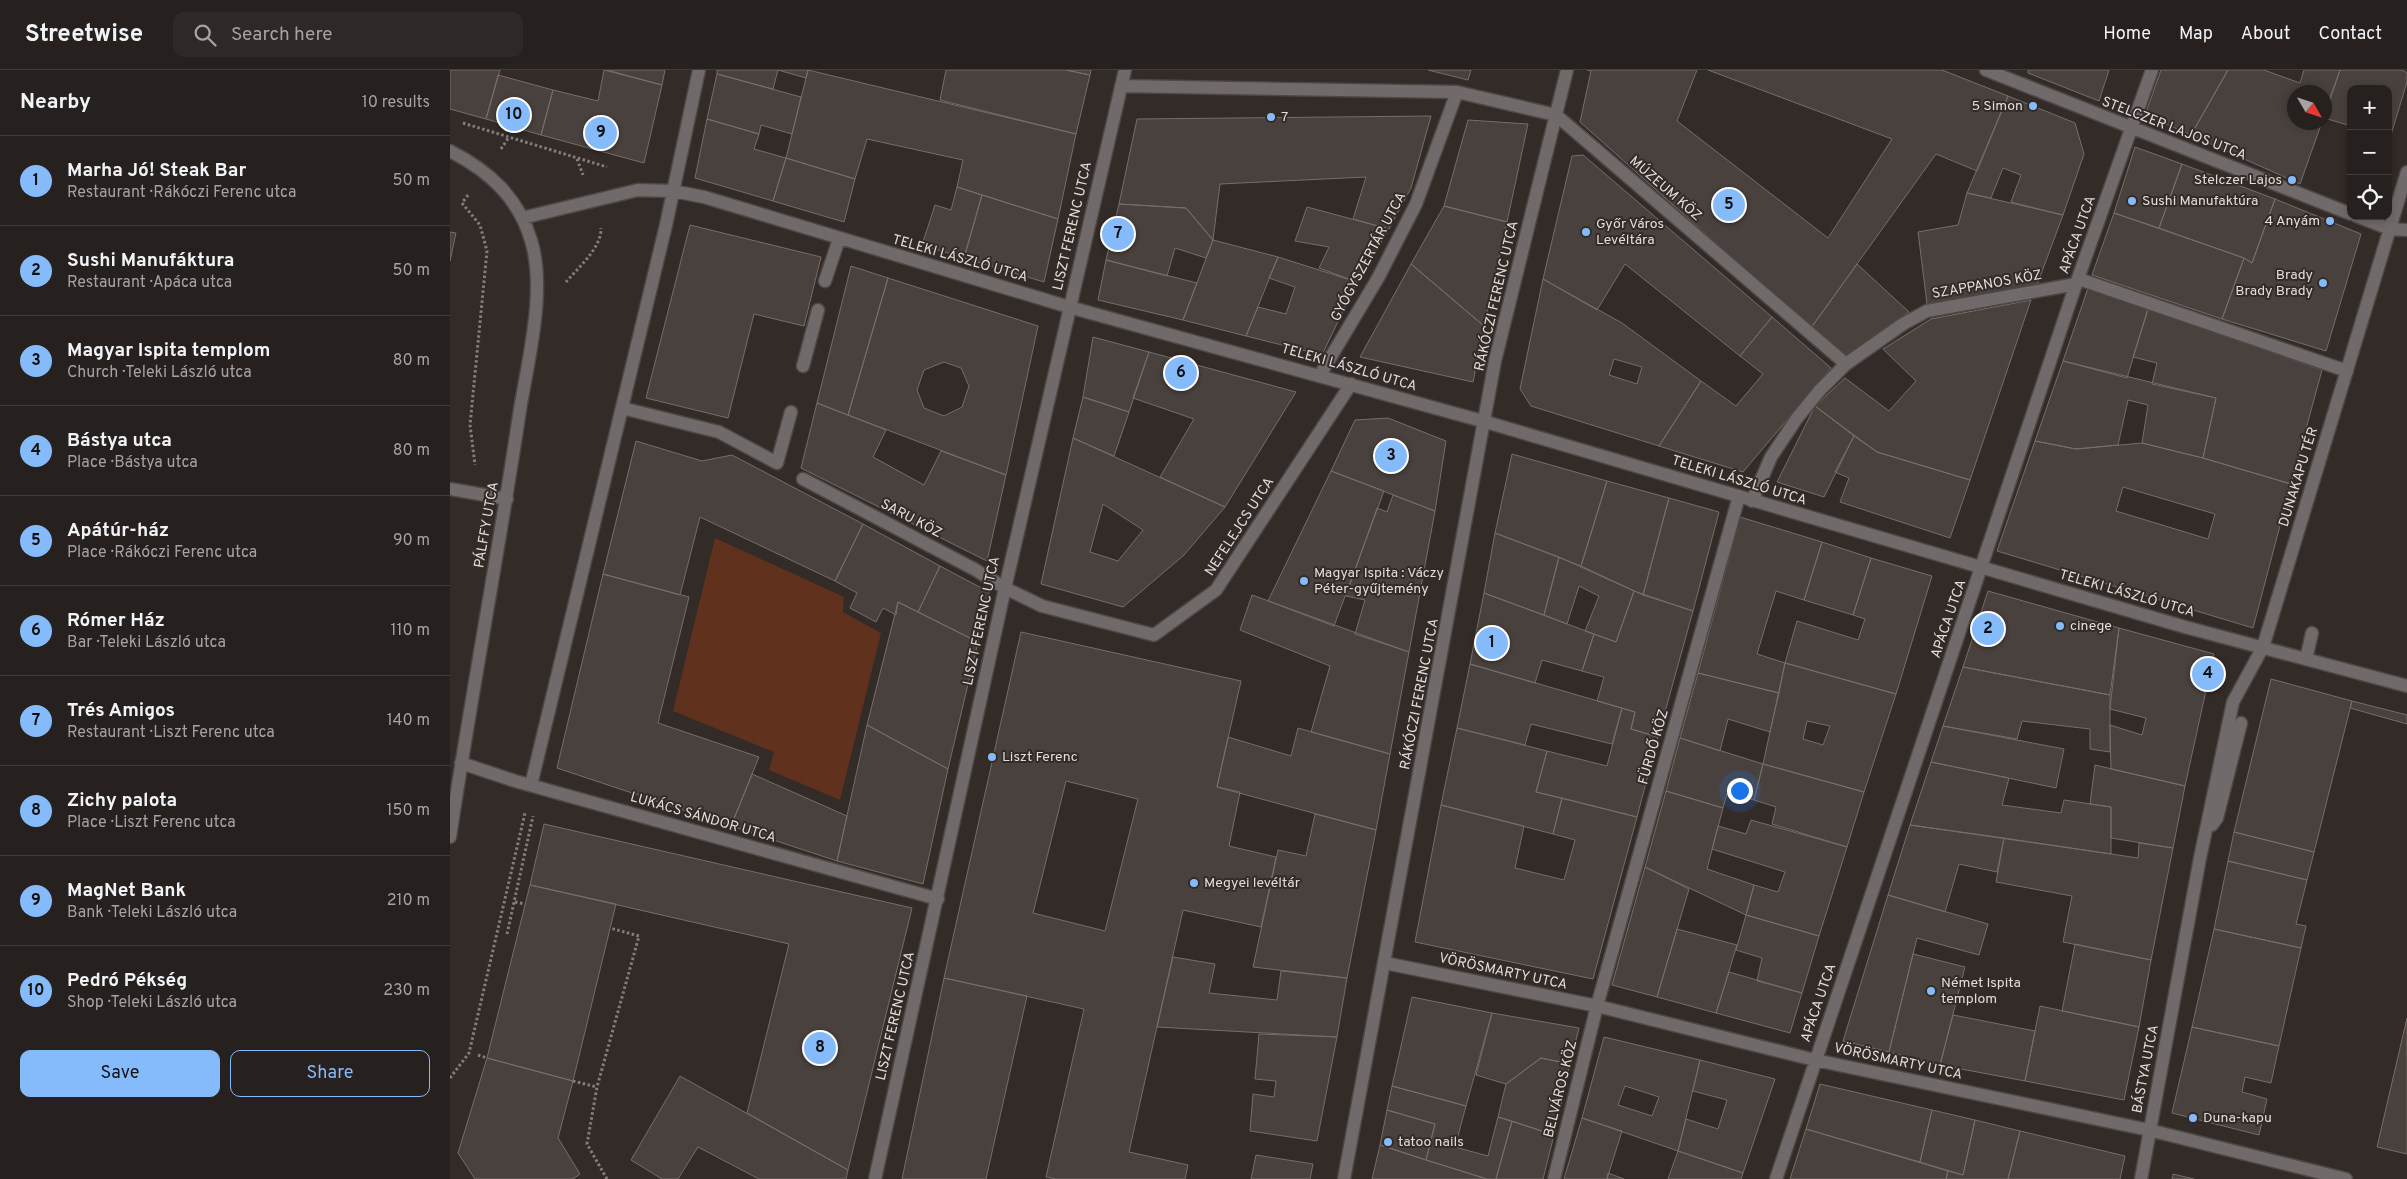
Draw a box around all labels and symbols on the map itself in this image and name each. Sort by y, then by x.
north arrow [2287,85,2332,130]
street label: STELCZER LAJOS UTCA [2099,94,2249,164]
pin: 10 [498,96,530,134]
place label: 5 Simon [1971,98,2023,115]
marker: 5 Simon [2027,100,2039,112]
place label: 7 [1281,109,1288,126]
marker: 7 [1265,111,1277,123]
pin: 9 [585,114,617,152]
street label: MÚZEUM KÖZ [1625,152,1705,225]
street label: LISZT FERENC UTCA [1050,160,1096,292]
place label: Stelczer Lajos [2194,172,2282,189]
marker: Stelczer Lajos [2286,174,2298,186]
pin: 5 [1713,186,1745,224]
street label: GYÓGYSZERTÁR UTCA [1327,189,1410,325]
street label: APÁCA UTCA [2055,193,2100,276]
place label: Sushi Manufaktúra [2142,193,2258,210]
marker: Sushi Manufaktúra [2126,195,2138,207]
place label: 4 Anyám [2265,213,2320,230]
pin: 7 [1102,215,1134,253]
marker: 4 Anyám [2324,215,2336,227]
place label: Győr Város Levéltára [1596,216,1664,249]
street label: RÁKÓCZI FERENC UTCA [1470,219,1523,373]
marker: Győr Város Levéltára [1580,226,1592,238]
street label: TELEKI LÁSZLÓ UTCA [890,231,1030,287]
street label: SZAPPANOS KÖZ [1930,266,2043,303]
place label: Brady Brady Brady [2235,267,2313,300]
marker: Brady Brady Brady [2317,277,2329,289]
street label: TELEKI LÁSZLÓ UTCA [1279,340,1419,396]
pin: 6 [1165,354,1197,392]
street label: DUNAKAPU TÉR [2275,425,2322,529]
pin: 3 [1375,437,1407,475]
street label: TELEKI LÁSZLÓ UTCA [1669,451,1809,510]
street label: NEFELEJCS UTCA [1202,474,1278,580]
street label: PÁLFFY UTCA [470,480,503,569]
street label: SARU KÖZ [877,495,945,542]
street label: LISZT FERENC UTCA [960,555,1004,687]
place label: Magyar Ispita : Váczy Péter-gyűjtemény [1314,565,1444,598]
street label: TELEKI LÁSZLÓ UTCA [2057,566,2197,622]
marker: Magyar Ispita : Váczy Péter-gyűjtemény [1298,575,1310,587]
street label: APÁCA UTCA [1927,577,1970,661]
pin: 2 [1972,610,2004,648]
street label: RÁKÓCZI FERENC UTCA [1396,617,1443,771]
place label: cinege [2070,618,2112,635]
marker: cinege [2054,620,2066,632]
pin: 1 [1476,624,1508,662]
pin: 4 [2192,655,2224,693]
street label: FÜRDŐ KÖZ [1634,707,1673,787]
place label: Liszt Ferenc [1002,749,1078,766]
marker: Liszt Ferenc [986,751,998,763]
your location [1727,778,1753,804]
street label: LUKÁCS SÁNDOR UTCA [628,788,778,847]
place label: Megyei levéltár [1204,875,1301,892]
marker: Megyei levéltár [1188,877,1200,889]
street label: VÖRÖSMARTY UTCA [1437,949,1569,994]
street label: LISZT FERENC UTCA [873,950,919,1082]
street label: APÁCA UTCA [1797,961,1840,1045]
place label: Német Ispita templom [1941,975,2021,1008]
marker: Német Ispita templom [1925,985,1937,997]
street label: BÁSTYA UTCA [2128,1023,2163,1115]
pin: 8 [804,1029,836,1067]
street label: BELVÁROS KÖZ [1540,1038,1581,1140]
street label: VÖRÖSMARTY UTCA [1832,1039,1964,1084]
place label: Duna-kapu [2203,1110,2272,1127]
marker: Duna-kapu [2187,1112,2199,1124]
place label: tatoo nails [1398,1134,1464,1151]
marker: tatoo nails [1382,1136,1394,1148]

